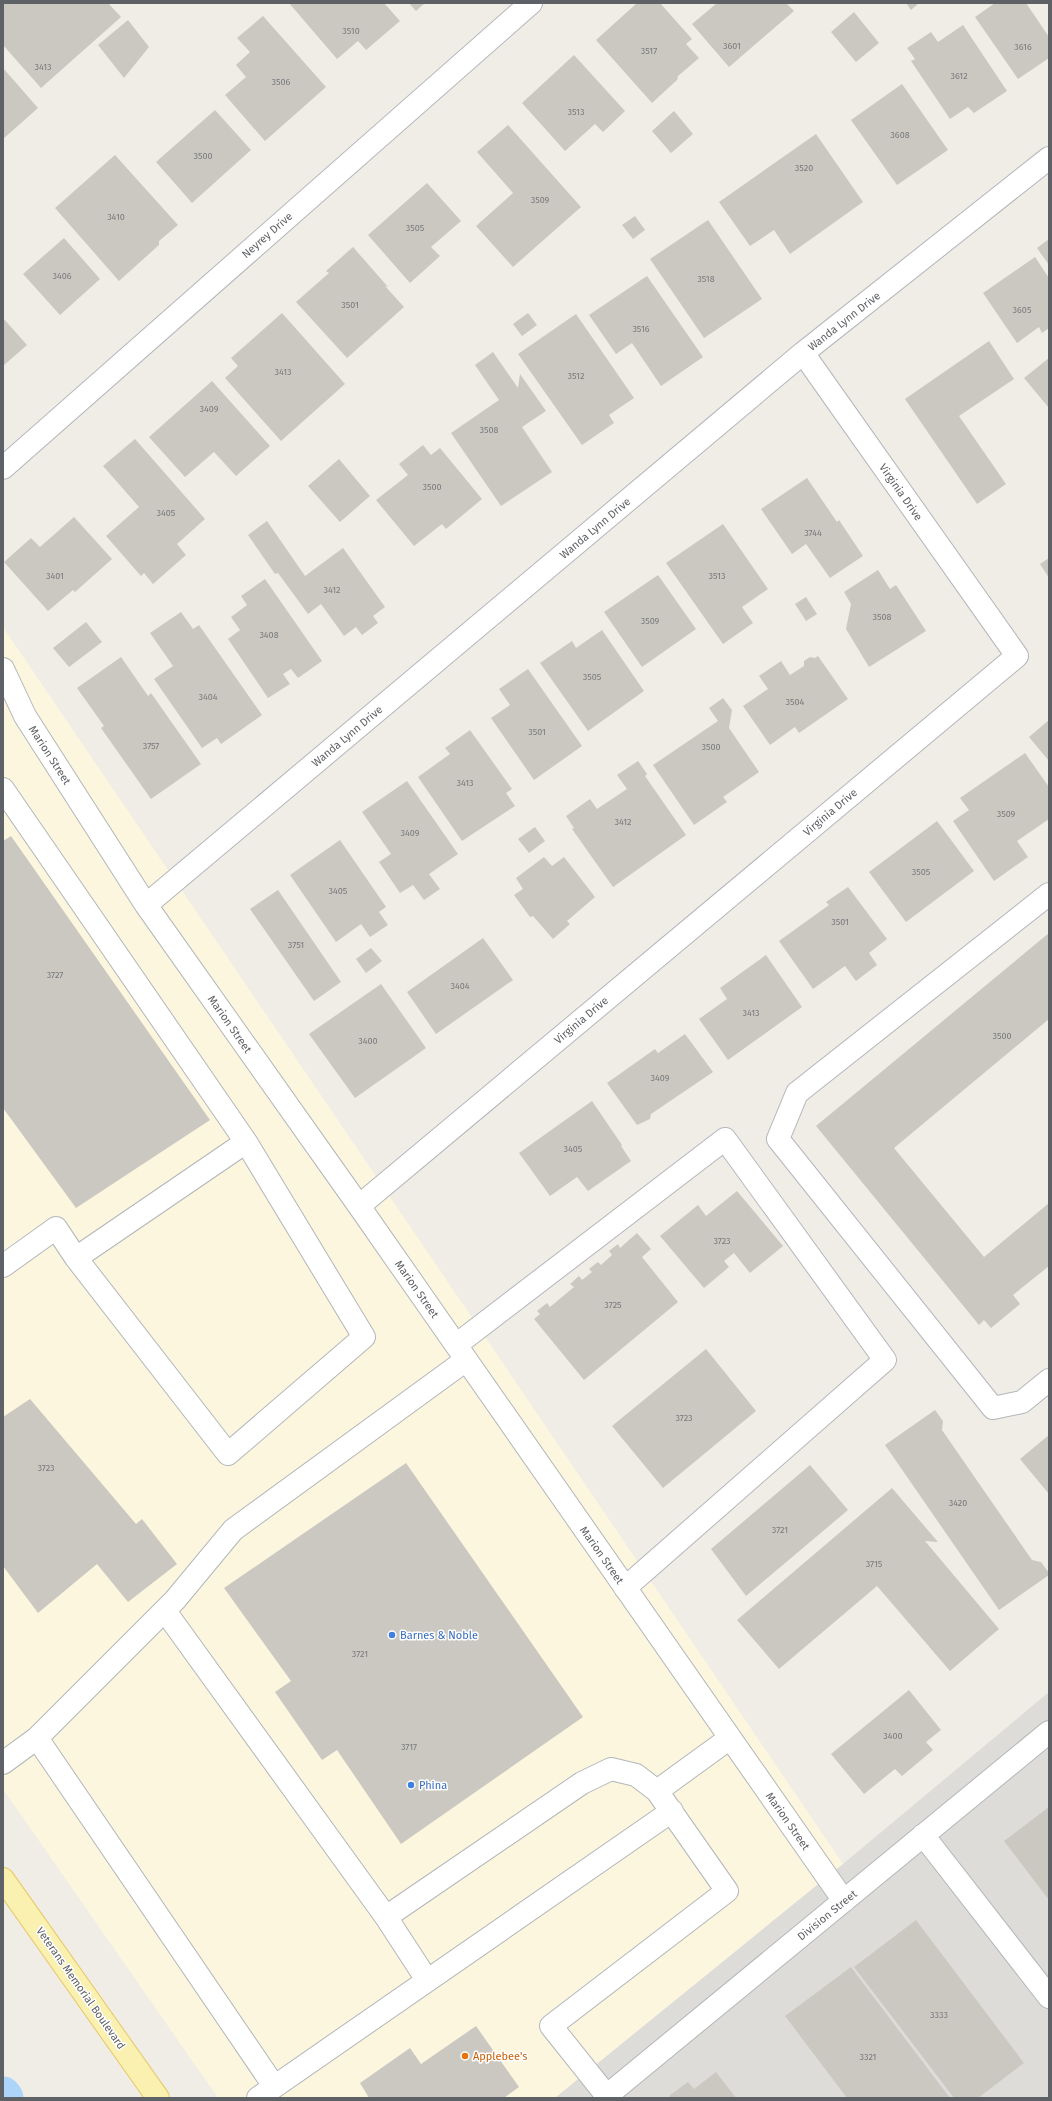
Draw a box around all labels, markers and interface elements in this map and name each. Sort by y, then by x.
house number: 3510 [342,26,360,36]
house number: 3601 [723,41,741,51]
house number: 3616 [1014,42,1032,52]
house number: 3517 [641,46,657,56]
house number: 3413 [34,62,52,72]
house number: 3612 [950,71,968,81]
house number: 3506 [272,77,291,87]
house number: 3513 [568,107,584,117]
house number: 3608 [890,130,910,140]
house number: 3500 [193,151,213,161]
house number: 3520 [795,163,813,173]
house number: 3509 [531,195,550,205]
street label: Neyrey Drive [239,210,295,261]
house number: 3410 [107,212,125,222]
house number: 3505 [406,223,425,233]
house number: 3406 [52,271,72,281]
house number: 3518 [697,274,715,284]
street label: Wanda Lynn Drive [805,289,883,354]
house number: 3501 [341,300,359,310]
house number: 3605 [1013,305,1032,315]
house number: 3516 [632,324,650,334]
house number: 3413 [274,367,292,377]
house number: 3512 [568,371,584,381]
house number: 3409 [200,404,219,414]
house number: 3508 [480,425,499,435]
street label: Virginia Drive [876,461,925,523]
house number: 3500 [422,482,442,492]
street label: Wanda Lynn Drive [557,495,633,562]
house number: 3405 [157,508,176,518]
house number: 3744 [804,528,822,538]
house number: 3401 [46,571,64,581]
house number: 3513 [709,571,725,581]
house number: 3412 [323,585,341,595]
house number: 3508 [873,612,892,622]
house number: 3509 [641,616,660,626]
house number: 3408 [259,630,279,640]
house number: 3505 [583,672,602,682]
house number: 3404 [198,692,218,702]
house number: 3504 [786,697,805,707]
street label: Wanda Lynn Drive [309,703,385,770]
street label: Marion Street [26,723,73,787]
house number: 3501 [528,727,546,737]
house number: 3757 [143,741,159,751]
house number: 3500 [701,742,721,752]
house number: 3413 [456,778,474,788]
street label: Virginia Drive [801,786,860,839]
house number: 3509 [997,809,1016,819]
house number: 3412 [614,817,632,827]
house number: 3409 [401,828,420,838]
house number: 3505 [912,867,931,877]
house number: 3405 [329,886,348,896]
house number: 3501 [831,917,849,927]
house number: 3751 [288,940,304,950]
house number: 3727 [47,970,63,980]
house number: 3404 [450,981,470,991]
street label: Marion Street [205,993,254,1056]
street label: Virginia Drive [552,994,611,1047]
house number: 3413 [742,1008,760,1018]
house number: 3500 [992,1031,1012,1041]
house number: 3400 [358,1036,378,1046]
house number: 3409 [651,1073,670,1083]
house number: 3405 [564,1144,583,1154]
house number: 3723 [713,1236,731,1246]
street label: Marion Street [392,1258,441,1321]
house number: 3725 [604,1300,622,1310]
house number: 3723 [675,1413,693,1423]
house number: 3723 [37,1463,55,1473]
house number: 3420 [949,1498,967,1508]
street label: Marion Street [577,1524,626,1587]
house number: 3721 [772,1525,788,1535]
house number: 3715 [866,1559,883,1569]
place label: Barnes & Noble [400,1629,478,1642]
marker: Barnes & Noble [387,1630,397,1640]
house number: 3721 [352,1649,368,1659]
house number: 3400 [883,1731,903,1741]
house number: 3717 [401,1742,417,1752]
place label: Phina [419,1779,447,1792]
marker: Phina [406,1780,416,1790]
street label: Marion Street [763,1790,812,1853]
street label: Division Street [795,1887,860,1943]
street label: Veterans Memorial Boulevard [33,1925,128,2052]
house number: 3333 [930,2010,948,2020]
place label: Applebee's [473,2050,527,2063]
marker: Applebee's [460,2051,470,2061]
house number: 3321 [859,2052,877,2062]

